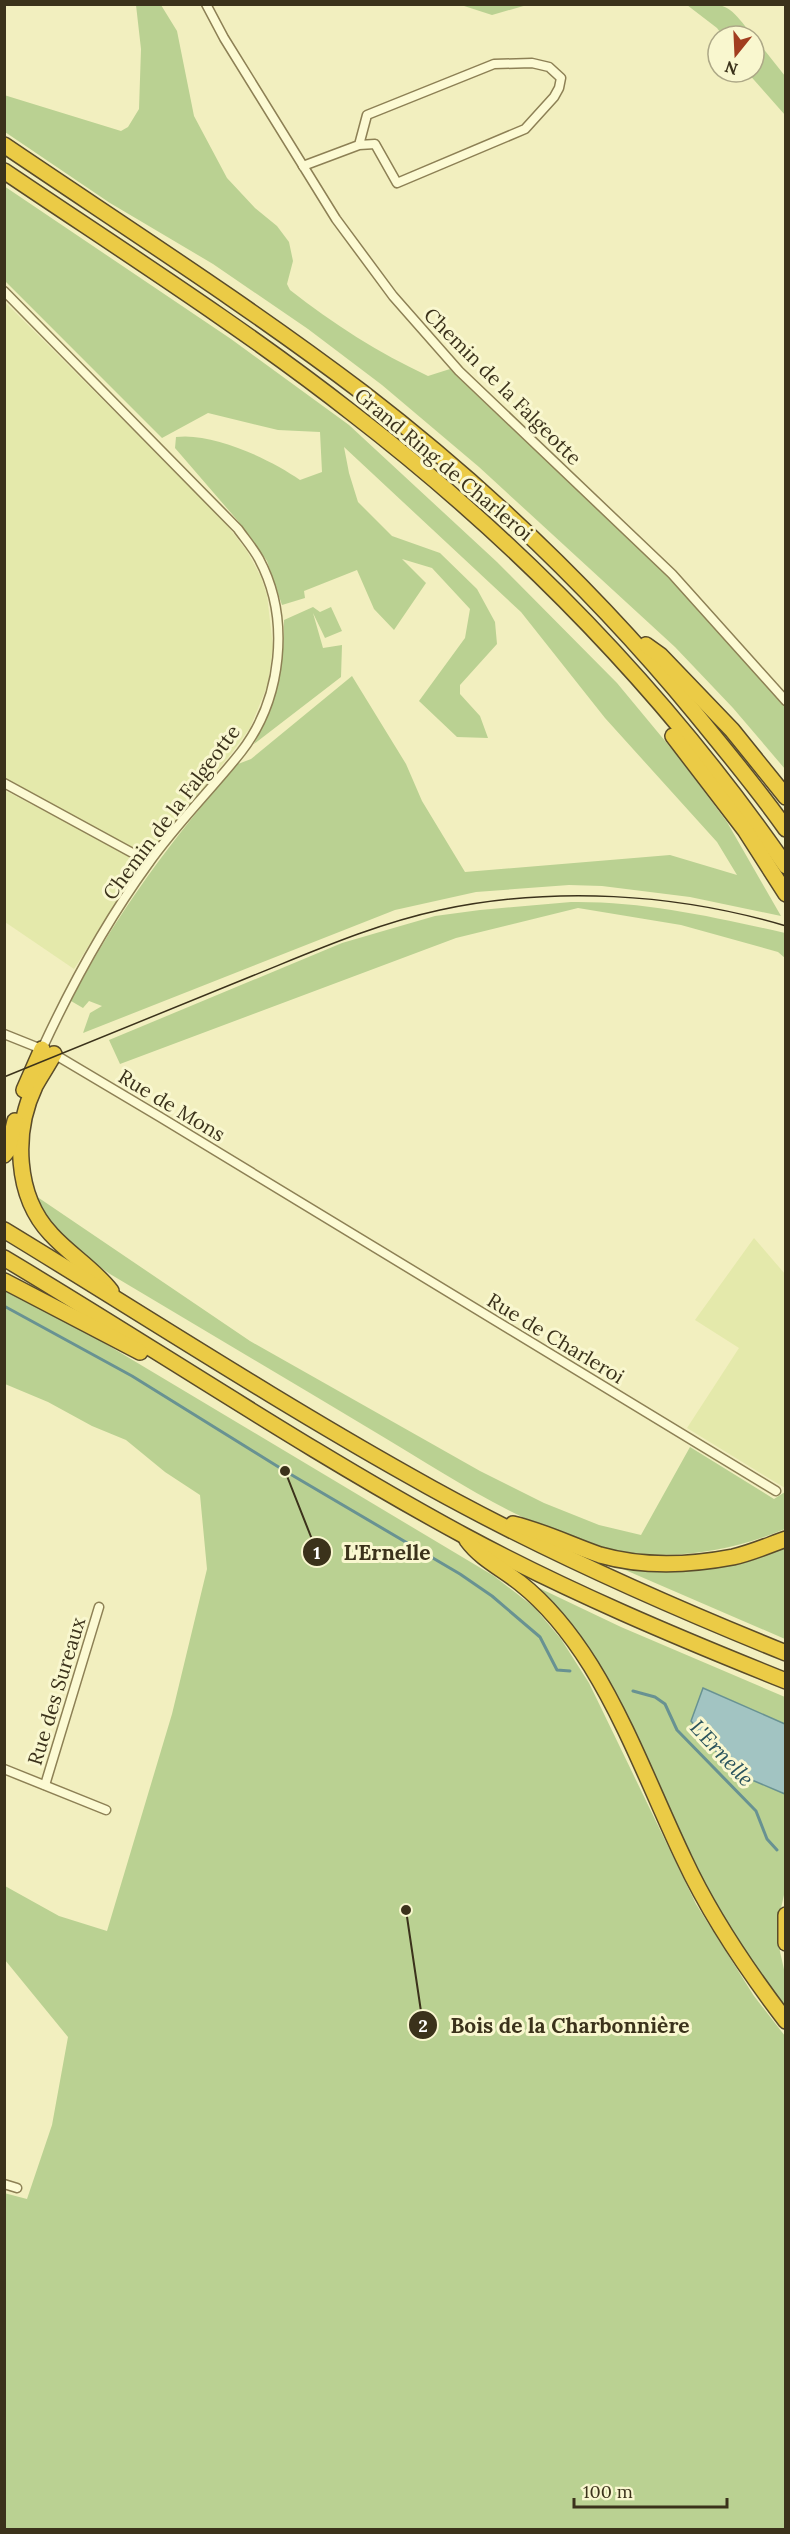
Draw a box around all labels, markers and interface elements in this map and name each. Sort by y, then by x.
north arrow [706,24,766,84]
text: N [722,57,740,80]
street label: Chemin de la Falgeotte [419,302,587,470]
street label: Grand Ring de Charleroi [350,382,538,546]
street label: Chemin de la Falgeotte [97,719,245,904]
street label: Rue de Mons [114,1063,230,1147]
street label: Rue de Charleroi [483,1287,629,1389]
callout: L'Ernelle [302,1533,443,1572]
text: L'Ernelle [343,1539,431,1566]
text: 1 [313,1541,321,1564]
street label: Rue des Sureaux [22,1614,90,1768]
water label: L'Ernelle [684,1714,760,1792]
callout: Bois de la Charbonnière [408,2006,701,2045]
text: Bois de la Charbonnière [450,2012,690,2039]
text: 2 [418,2014,428,2037]
scale bar [574,2471,727,2509]
text: 100 m [583,2480,633,2503]

